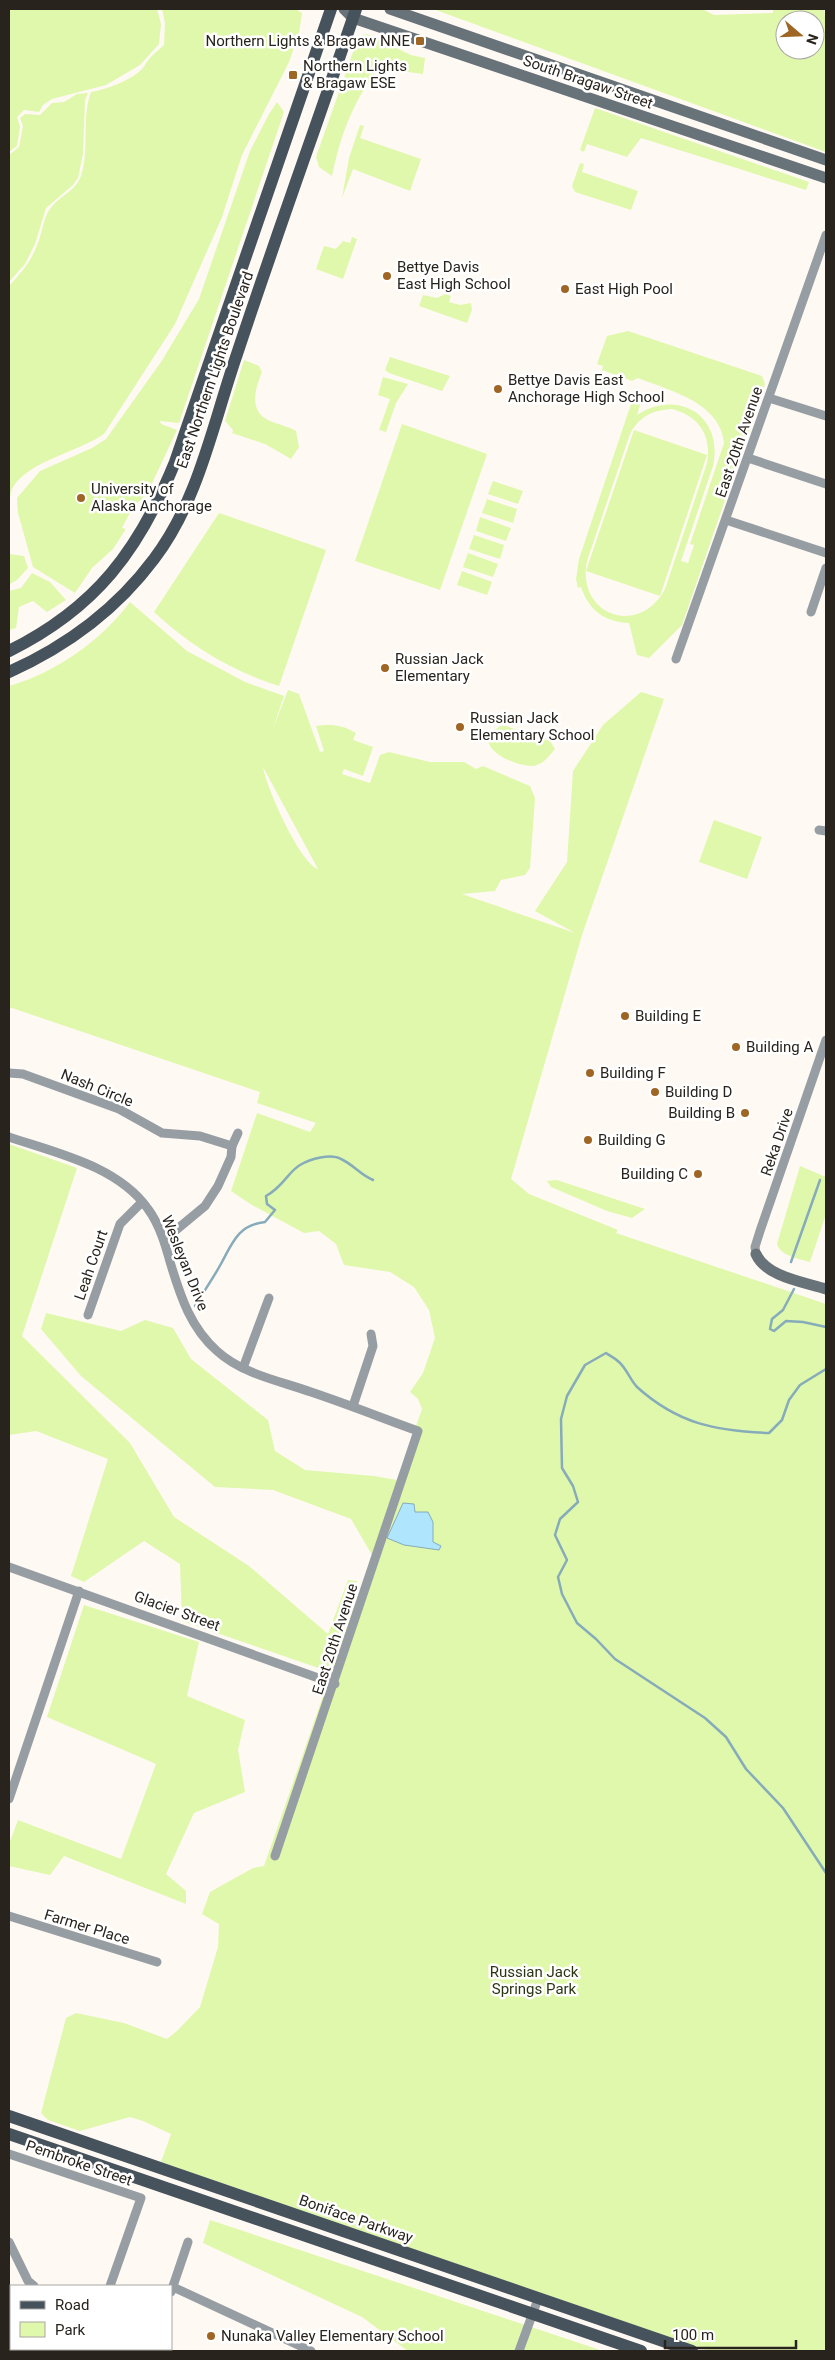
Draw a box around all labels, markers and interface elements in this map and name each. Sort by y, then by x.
north arrow [775,10,825,60]
place label: Northern Lights & Bragaw NNE [205,32,410,50]
text: N [803,32,821,47]
marker: Northern Lights & Bragaw NNE [414,35,426,47]
street label: South Bragaw Street [521,51,655,113]
place label: Northern Lights & Bragaw ESE [303,57,407,92]
marker: Northern Lights & Bragaw ESE [287,69,299,81]
place label: Bettye Davis East High School [397,258,511,293]
street label: East Northern Lights Boulevard [173,269,257,471]
marker: Bettye Davis East High School [381,270,393,282]
place label: East High Pool [575,280,673,298]
marker: East High Pool [559,283,571,295]
place label: Bettye Davis East Anchorage High School [508,371,664,406]
marker: Bettye Davis East Anchorage High School [492,383,504,395]
street label: East 20th Avenue [712,384,766,500]
place label: University of Alaska Anchorage [91,480,212,515]
marker: University of Alaska Anchorage [75,492,87,504]
place label: Russian Jack Elementary [395,650,484,685]
marker: Russian Jack Elementary [379,662,391,674]
place label: Russian Jack Elementary School [470,709,594,744]
marker: Russian Jack Elementary School [454,721,466,733]
place label: Building E [635,1007,701,1025]
marker: Building E [619,1010,631,1022]
place label: Building A [746,1038,813,1056]
marker: Building A [730,1041,742,1053]
place label: Building F [600,1064,666,1082]
street label: Nash Circle [58,1065,136,1111]
marker: Building F [584,1067,596,1079]
place label: Building D [665,1083,732,1101]
marker: Building D [649,1086,661,1098]
place label: Building B [668,1104,735,1122]
street label: Reka Drive [757,1106,797,1178]
marker: Building B [739,1107,751,1119]
place label: Building G [598,1131,666,1149]
marker: Building G [582,1134,594,1146]
place label: Building C [621,1165,688,1183]
marker: Building C [692,1168,704,1180]
street label: Wesleyan Drive [158,1213,212,1313]
street label: Leah Court [71,1227,111,1303]
street label: East 20th Avenue [309,1581,361,1697]
street label: Glacier Street [132,1587,222,1635]
street label: Farmer Place [42,1905,132,1949]
park label: Russian Jack Springs Park [490,1963,579,1998]
street label: Pembroke Street [24,2136,135,2190]
street label: Boniface Parkway [297,2191,415,2247]
legend [10,2285,172,2350]
text: Road [55,2296,89,2314]
scale bar [665,2318,796,2350]
text: Park [55,2321,86,2339]
text: 100 m [672,2326,714,2344]
place label: Nunaka Valley Elementary School [221,2327,444,2345]
marker: Nunaka Valley Elementary School [205,2330,217,2342]

